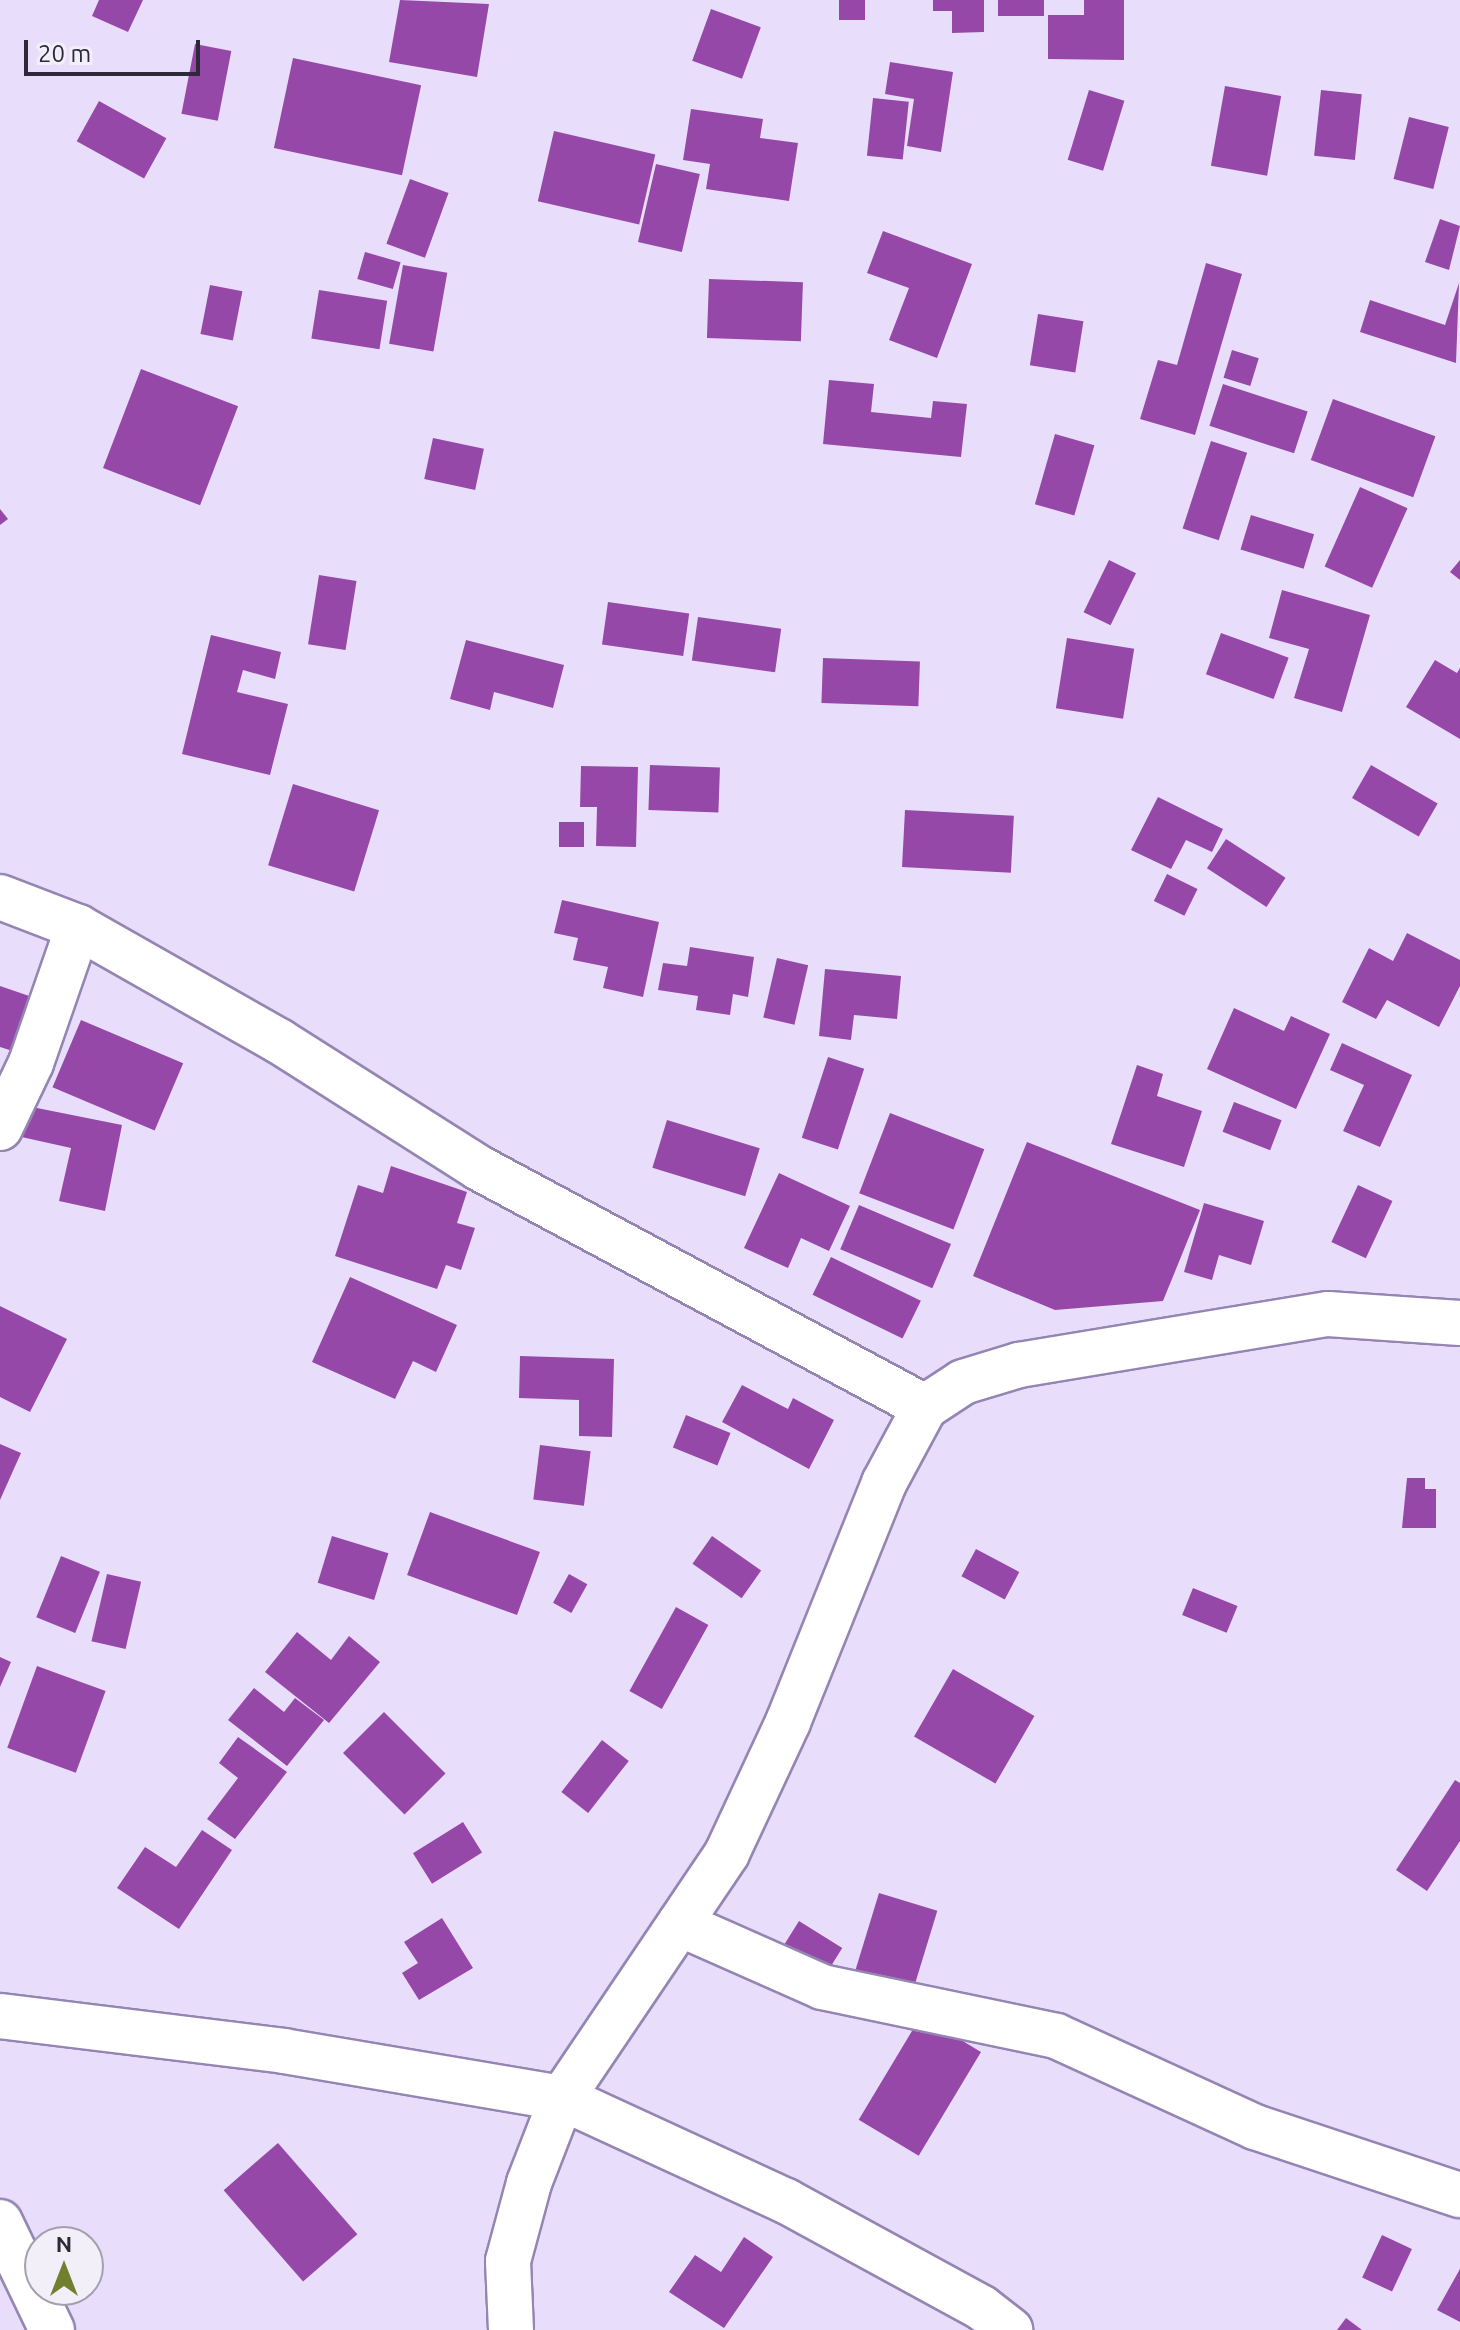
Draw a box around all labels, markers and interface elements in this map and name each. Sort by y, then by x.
scale bar [28,24,204,74]
text: 20 m [38,40,91,67]
north arrow [24,2226,104,2306]
text: N [56,2231,72,2256]

